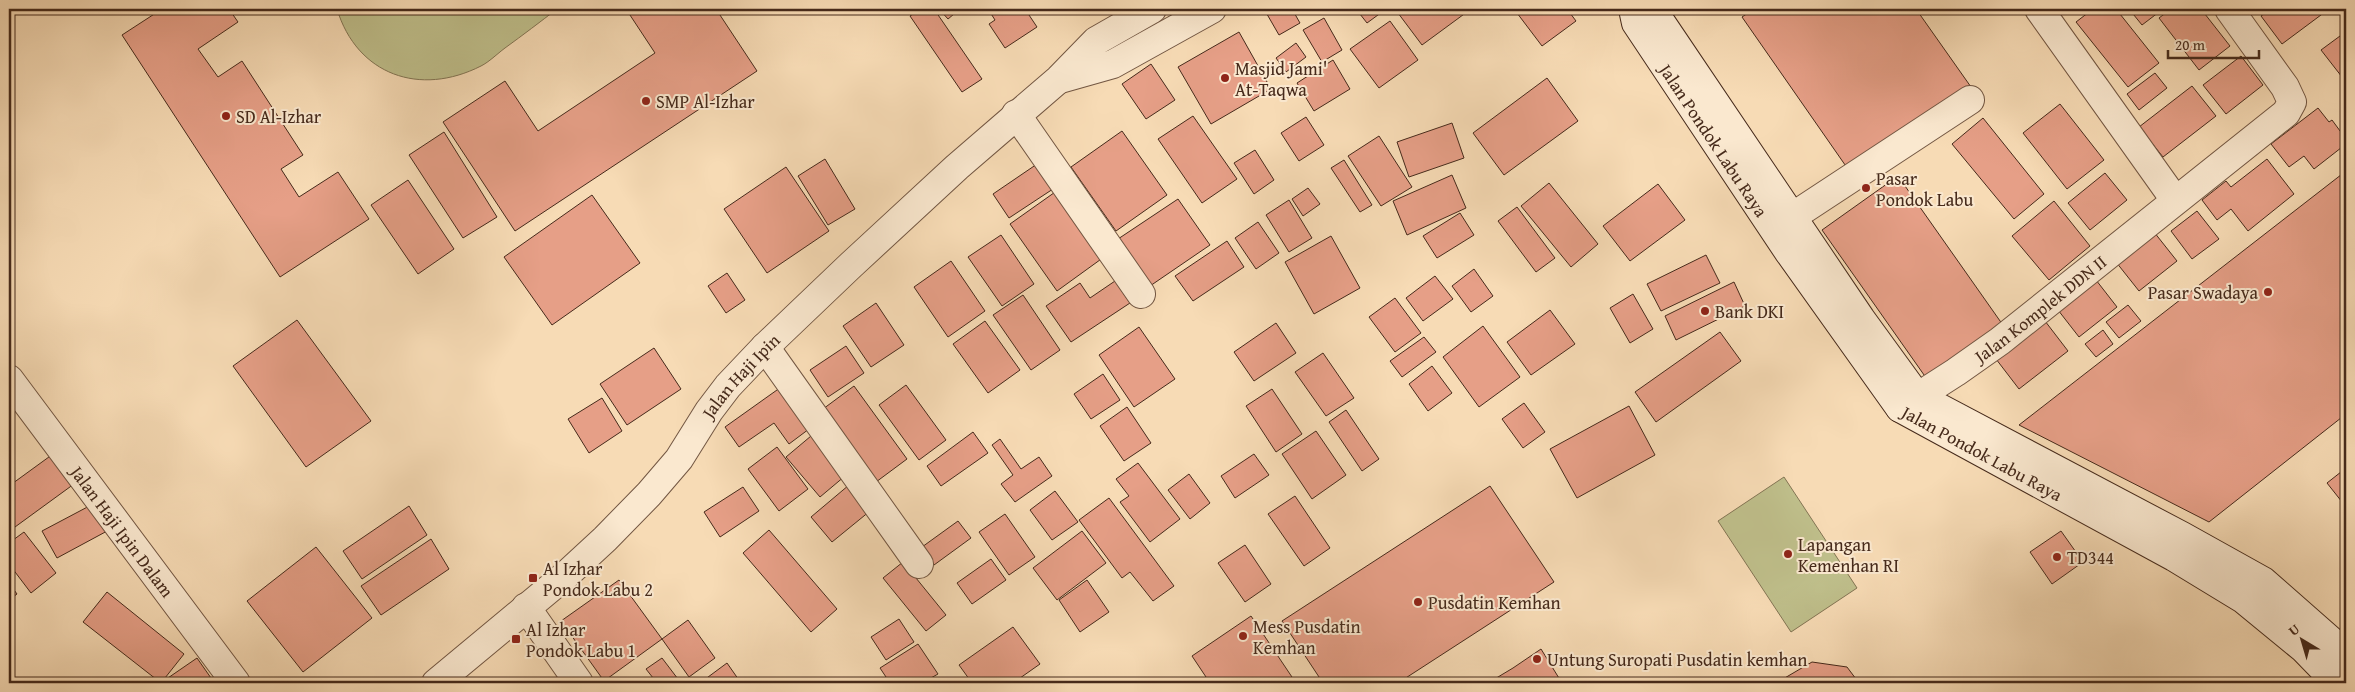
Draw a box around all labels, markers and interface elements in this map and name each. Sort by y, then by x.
scale bar [2168,28,2259,60]
text: 20 m [2175,34,2206,55]
place label: Masjid Jami' At-Taqwa [1235,55,1327,103]
street label: Jalan Pondok Labu Raya [1652,56,1775,222]
marker: Masjid Jami' At-Taqwa [1219,72,1231,84]
place label: SMP Al-Izhar [656,88,755,115]
marker: SMP Al-Izhar [640,95,652,107]
place label: SD Al-Izhar [236,103,322,130]
marker: SD Al-Izhar [220,110,232,122]
place label: Pasar Pondok Labu [1876,165,1973,213]
marker: Pasar Pondok Labu [1860,182,1872,194]
street label: Jalan Komplek DDN II [1967,248,2112,370]
place label: Pasar Swadaya [2148,279,2258,306]
marker: Pasar Swadaya [2262,286,2274,298]
place label: Bank DKI [1715,298,1784,325]
marker: Bank DKI [1699,305,1711,317]
street label: Jalan Haji Ipin [693,327,785,425]
street label: Jalan Pondok Labu Raya [1895,397,2068,508]
street label: Jalan Haji Ipin Dalam [63,458,181,603]
place label: Lapangan Kemenhan RI [1798,531,1899,579]
place label: TD344 [2067,544,2114,571]
marker: Lapangan Kemenhan RI [1782,548,1794,560]
marker: TD344 [2051,551,2063,563]
place label: Al Izhar Pondok Labu 2 [543,555,653,603]
marker: Al Izhar Pondok Labu 2 [527,572,539,584]
place label: Pusdatin Kemhan [1428,589,1561,616]
marker: Pusdatin Kemhan [1412,596,1424,608]
place label: Mess Pusdatin Kemhan [1253,613,1361,661]
north arrow [2278,614,2328,664]
place label: Al Izhar Pondok Labu 1 [526,616,636,664]
text: U [2284,619,2304,641]
marker: Mess Pusdatin Kemhan [1237,630,1249,642]
marker: Al Izhar Pondok Labu 1 [510,633,522,645]
place label: Untung Suropati Pusdatin kemhan [1547,646,1807,673]
marker: Untung Suropati Pusdatin kemhan [1531,653,1543,665]

